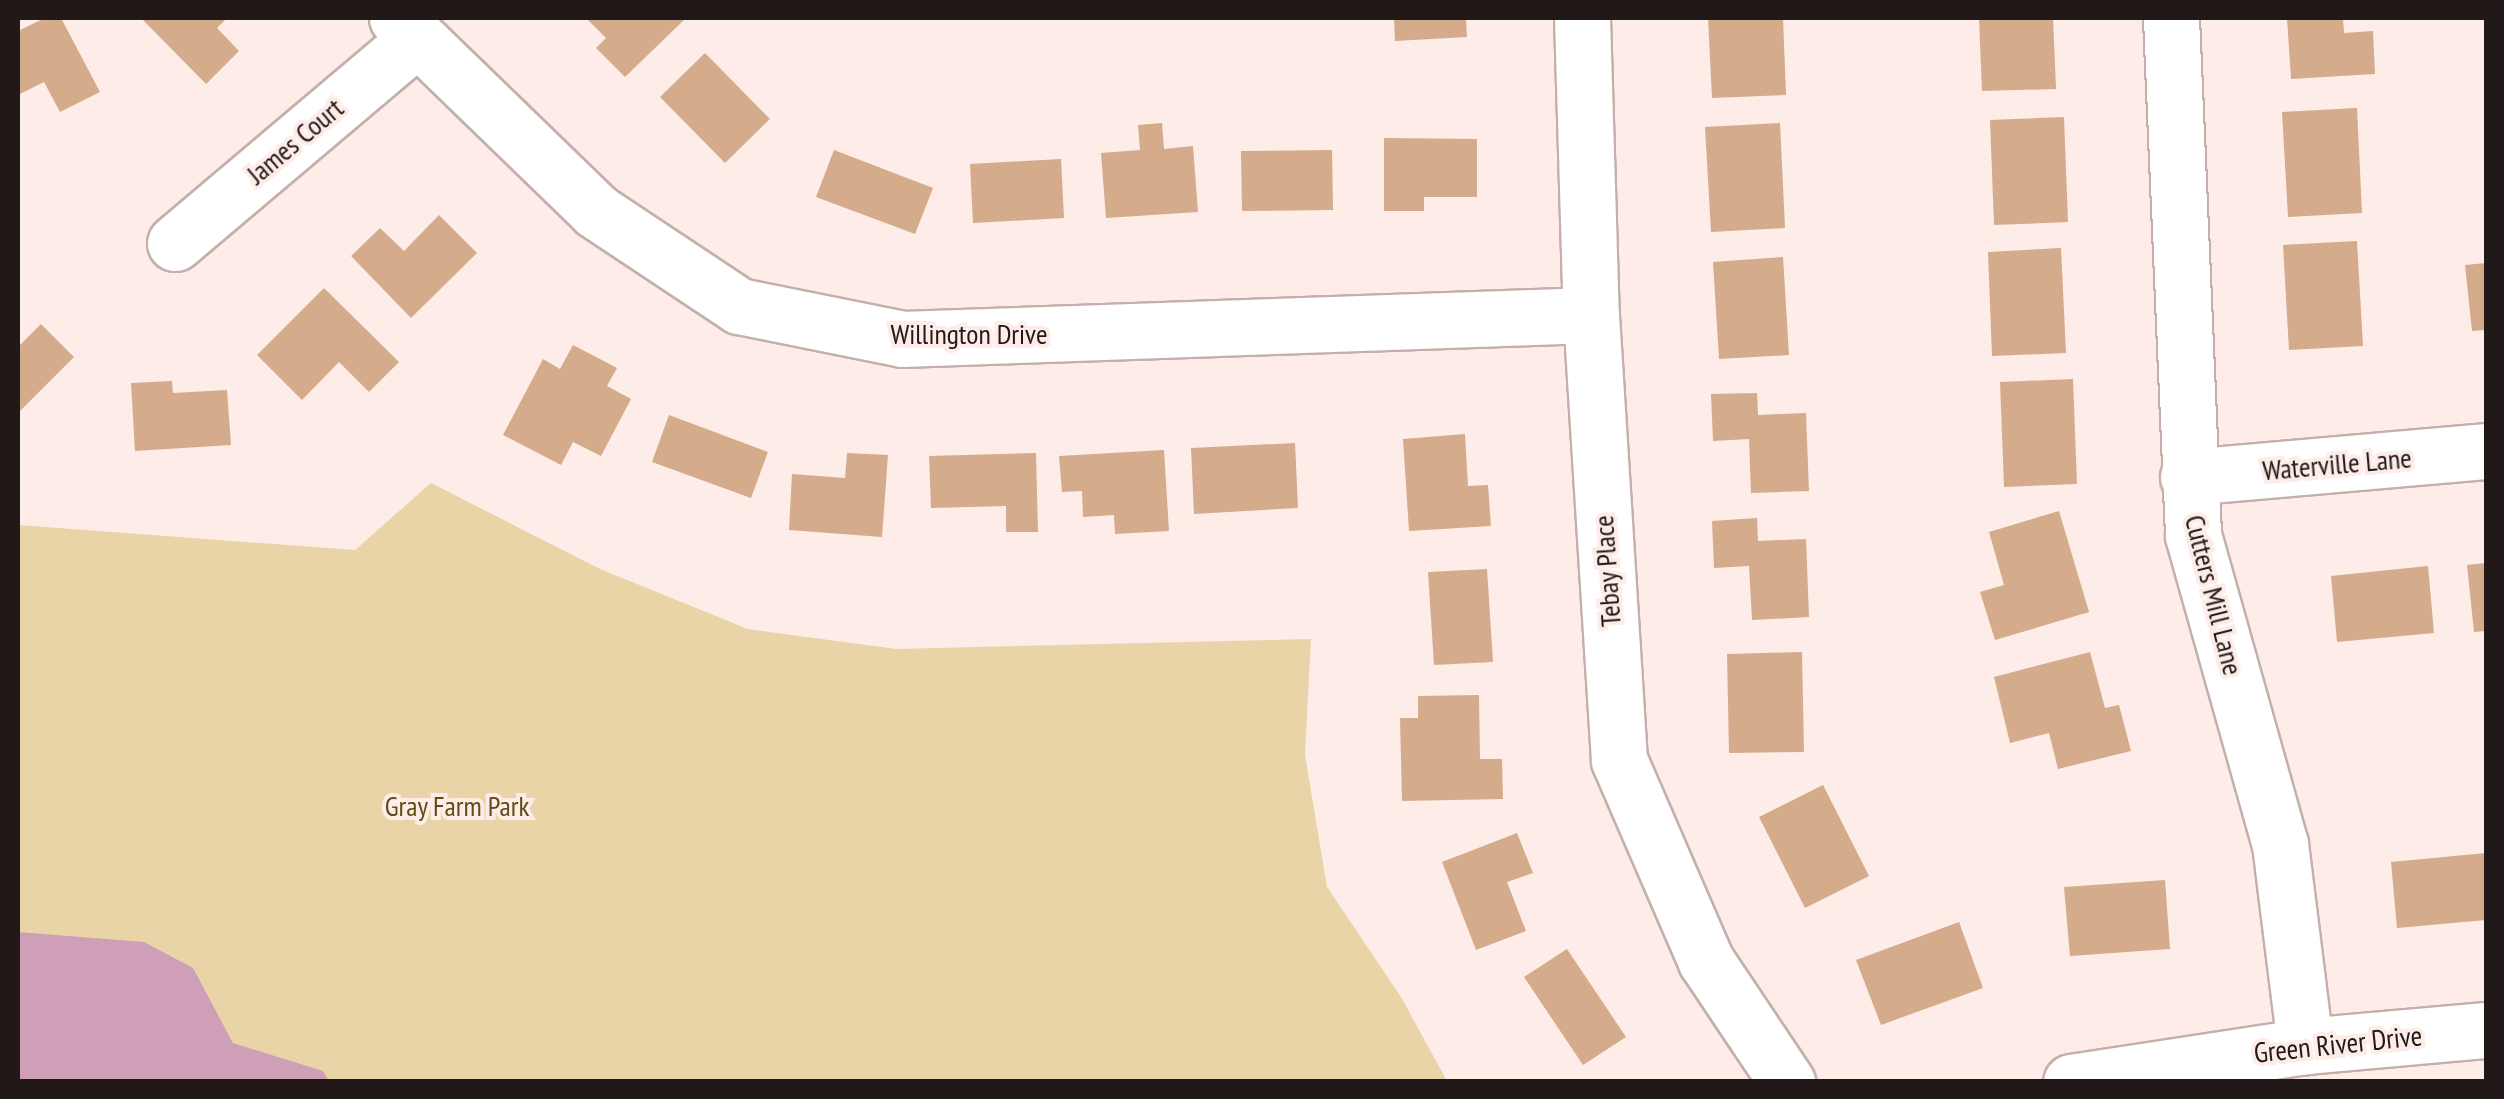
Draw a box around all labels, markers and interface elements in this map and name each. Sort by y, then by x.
street label: James Court [240,91,350,191]
street label: Willington Drive [890,317,1048,351]
street label: Waterville Lane [2261,441,2413,487]
street label: Cutters Mill Lane [2178,512,2250,678]
street label: Tebay Place [1586,514,1628,628]
park label: Gray Farm Park [384,789,530,823]
street label: Green River Drive [2252,1018,2424,1070]

